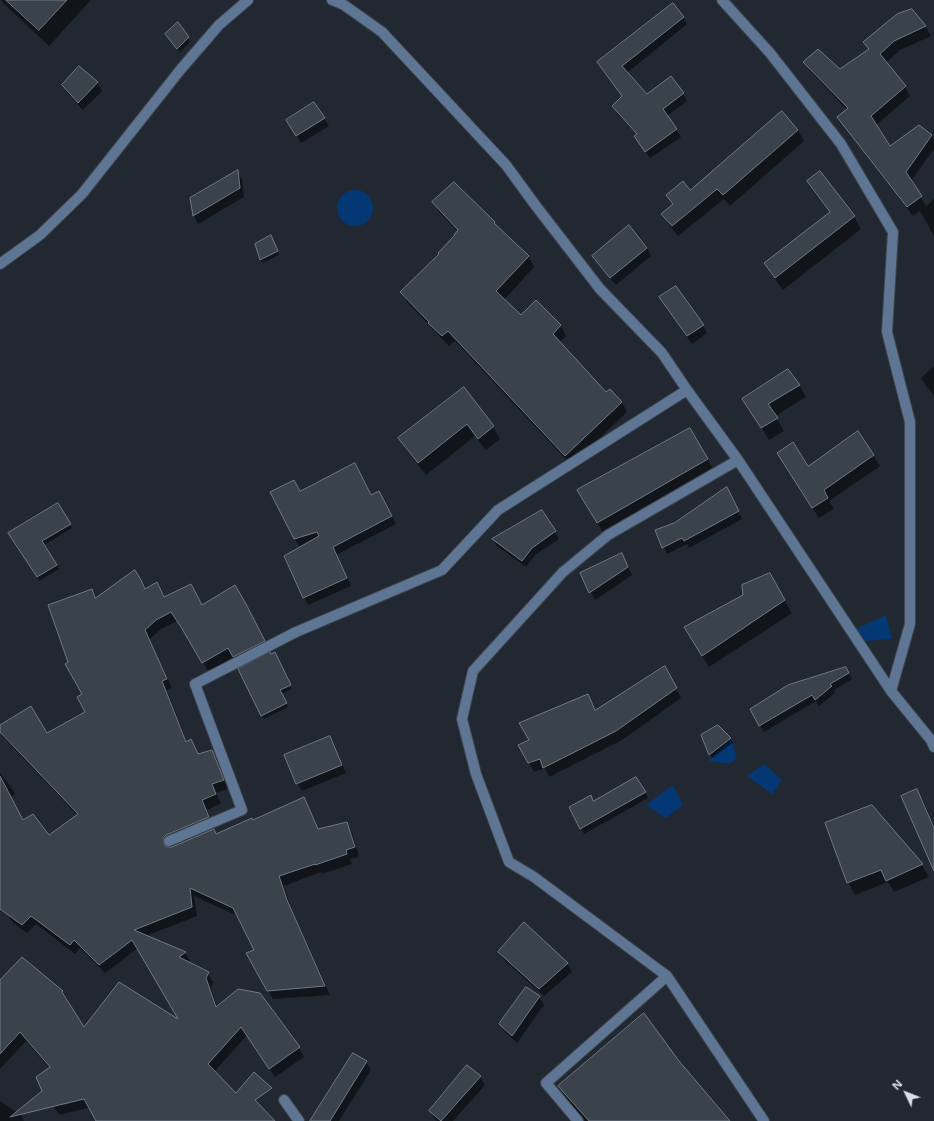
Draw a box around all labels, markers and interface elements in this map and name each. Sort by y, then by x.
north arrow [886,1073,926,1113]
text: N [888,1076,905,1093]

